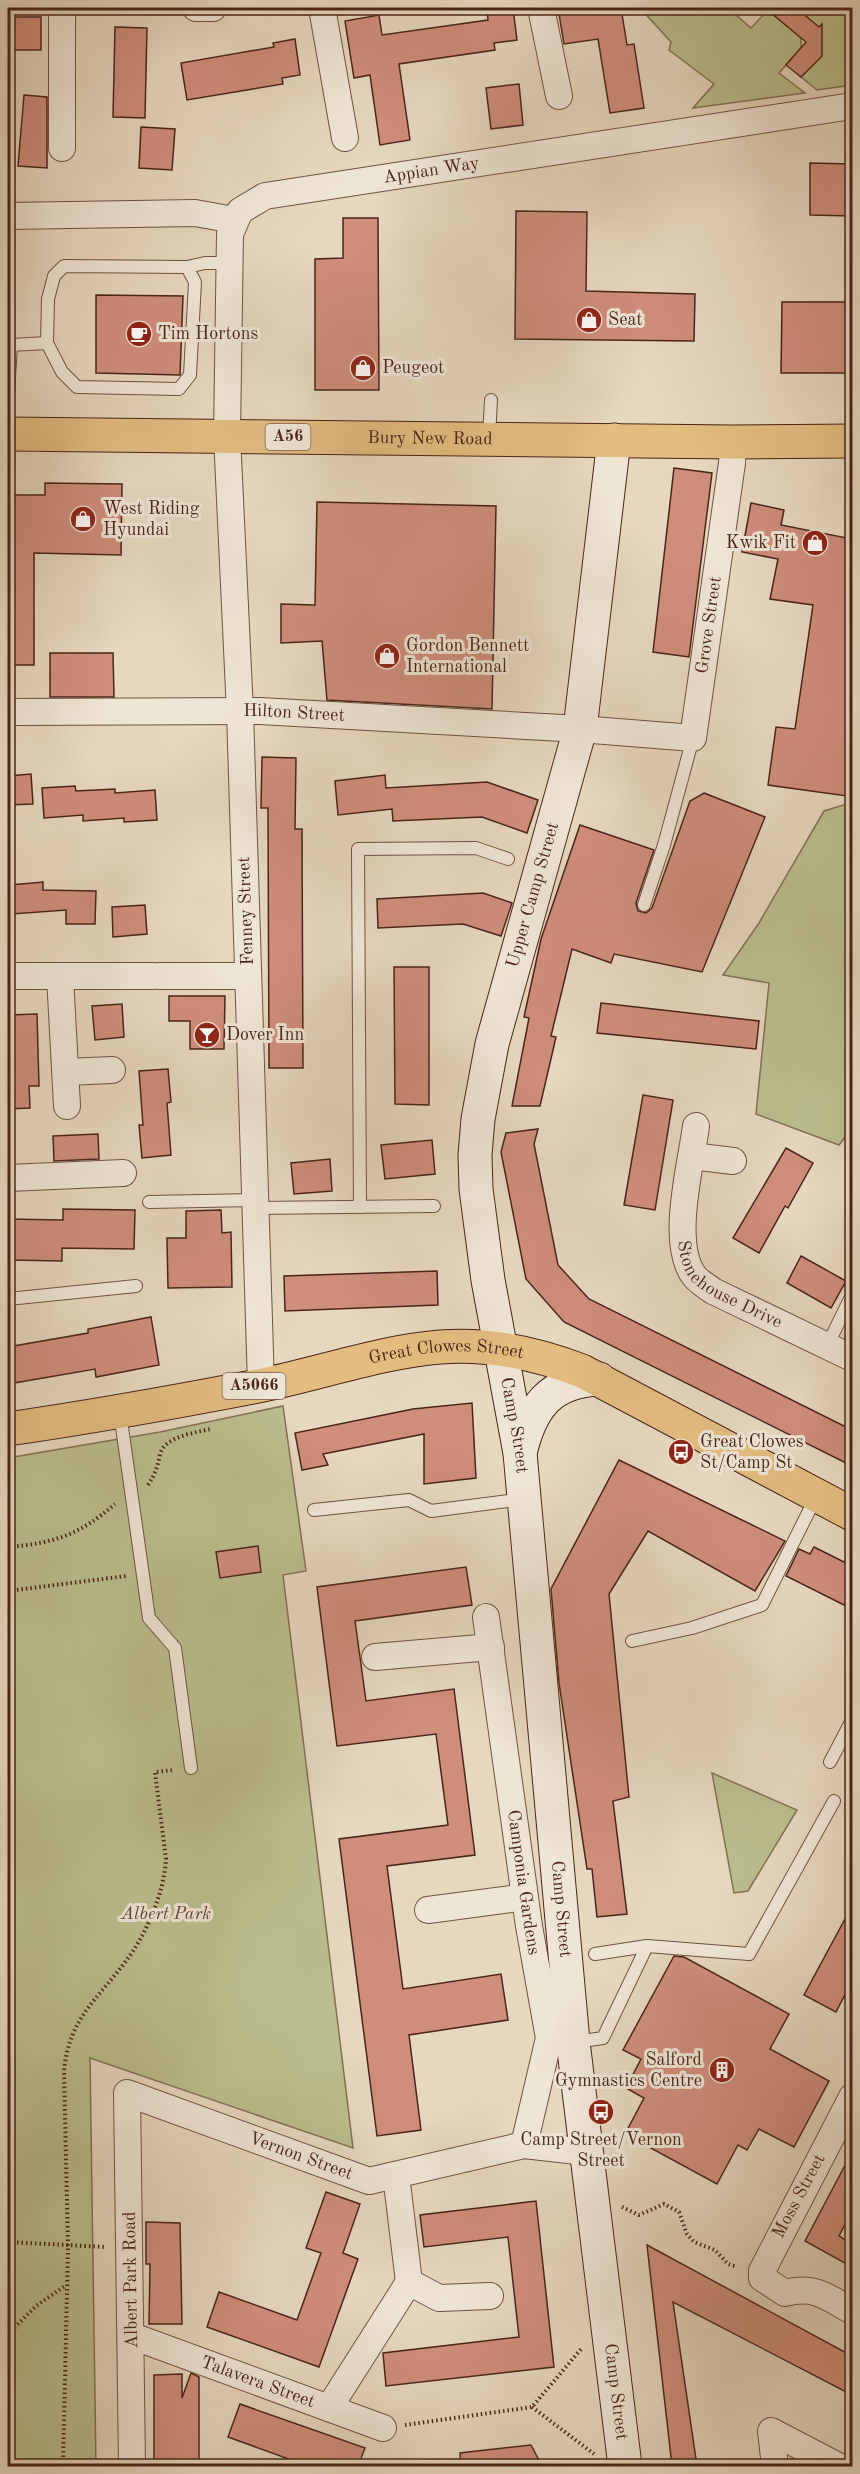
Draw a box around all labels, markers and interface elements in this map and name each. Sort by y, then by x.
street label: Appian Way [382,154,481,187]
shop icon: Seat [574,305,604,335]
place label: Seat [608,311,643,329]
cafe icon: Tim Hortons [124,319,154,349]
place label: Tim Hortons [158,325,258,343]
shop icon: Peugeot [348,353,378,383]
place label: Peugeot [382,359,444,377]
road number: A56 [266,424,310,450]
street label: Bury New Road [367,429,493,448]
place label: West Riding Hyundai [103,500,200,539]
shop icon: West Riding Hyundai [68,504,98,534]
shop icon: Kwik Fit [800,528,830,558]
place label: Kwik Fit [726,534,796,552]
street label: Grove Street [693,575,725,675]
place label: Gordon Bennett International [406,637,529,676]
shop icon: Gordon Bennett International [372,641,402,671]
street label: Hilton Street [243,702,345,725]
street label: Upper Camp Street [504,820,562,970]
street label: Fenney Street [235,856,257,966]
bar icon: Dover Inn [192,1020,222,1050]
place label: Dover Inn [226,1026,304,1044]
street label: Stonehouse Drive [674,1239,785,1332]
street label: Great Clowes Street [367,1337,526,1368]
road number: A5066 [222,1373,286,1399]
street label: Camp Street [497,1376,531,1474]
place label: Great Clowes St/Camp St [700,1433,804,1472]
bus stop icon: Great Clowes St/Camp St [666,1437,696,1467]
street label: Camponia Gardens [504,1809,543,1957]
street label: Camp Street [548,1860,574,1958]
park label: Albert Park [120,1905,211,1923]
place label: Salford Gymnastics Centre [555,2051,702,2090]
building icon: Salford Gymnastics Centre [707,2055,737,2085]
bus stop icon: Camp Street/Vernon Street [586,2097,616,2127]
street label: Vernon Street [247,2129,355,2183]
place label: Camp Street/Vernon Street [520,2131,682,2170]
street label: Moss Street [769,2151,829,2241]
street label: Albert Park Road [121,2211,141,2349]
street label: Camp Street [601,2342,631,2441]
street label: Talavera Street [198,2353,317,2411]

